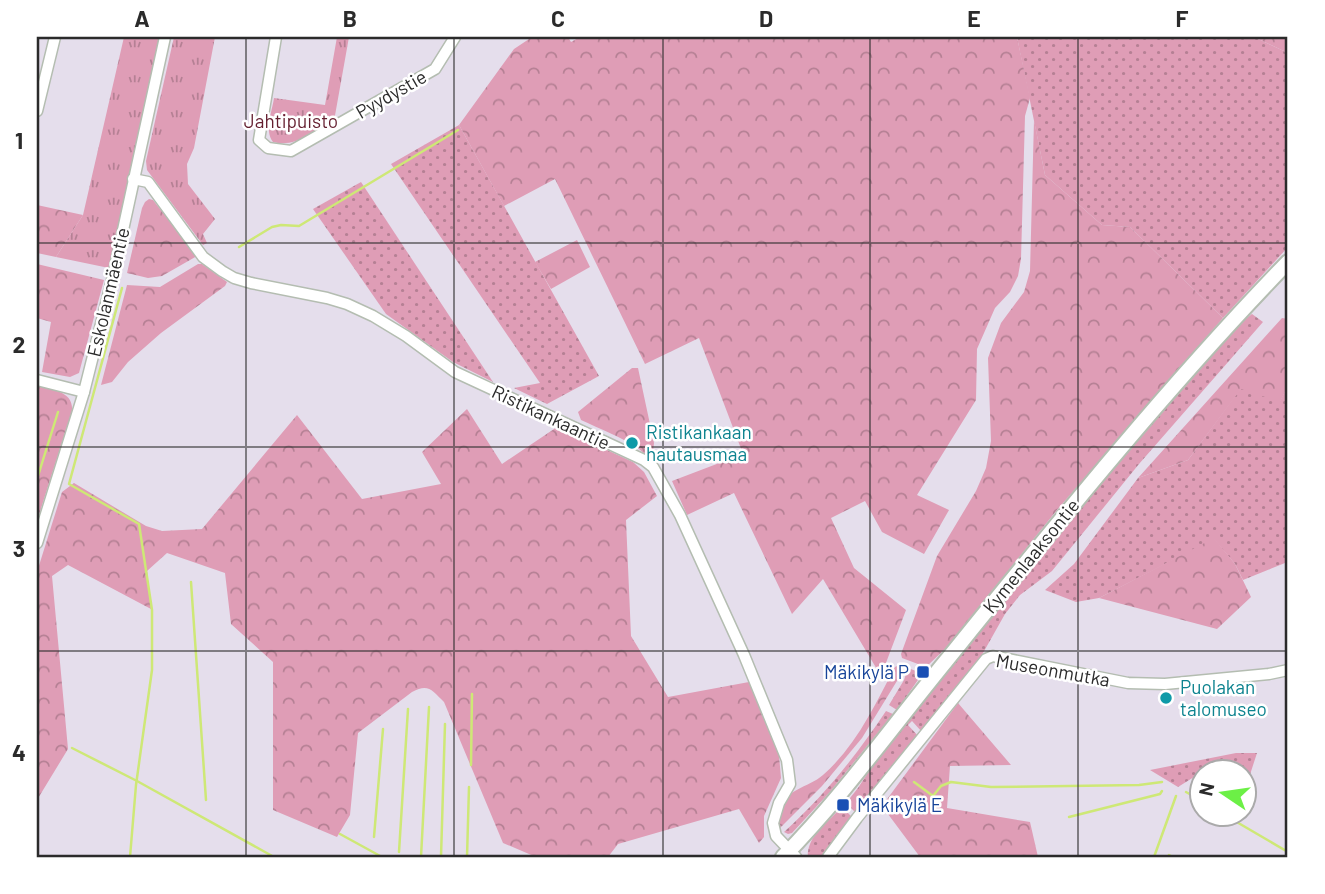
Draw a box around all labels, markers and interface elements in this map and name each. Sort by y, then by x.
text: A [134,4,150,32]
text: B [343,4,357,32]
text: C [551,4,565,32]
text: D [759,4,773,32]
text: E [967,4,981,32]
text: F [1176,4,1189,32]
street label: Pyydystie [351,64,430,123]
park label: Jahtipuisto [244,109,338,132]
text: 1 [15,126,23,154]
street label: Eskolanmäentie [81,225,134,359]
text: 2 [13,330,25,358]
street label: Ristikankaantie [489,379,614,454]
place label: Ristikankaan hautausmaa [646,420,752,465]
marker: Ristikankaan hautausmaa [624,435,640,451]
street label: Kymenlaaksontie [977,494,1084,618]
text: 3 [13,534,25,562]
street label: Museonmutka [994,648,1112,691]
place label: Mäkikylä P [824,660,909,683]
marker: Mäkikylä P [915,664,931,680]
place label: Puolakan talomuseo [1180,675,1267,720]
marker: Puolakan talomuseo [1158,690,1174,706]
text: 4 [12,738,26,766]
north arrow [1188,758,1258,828]
text: N [1193,780,1219,798]
place label: Mäkikylä E [857,793,942,816]
marker: Mäkikylä E [835,797,851,813]

